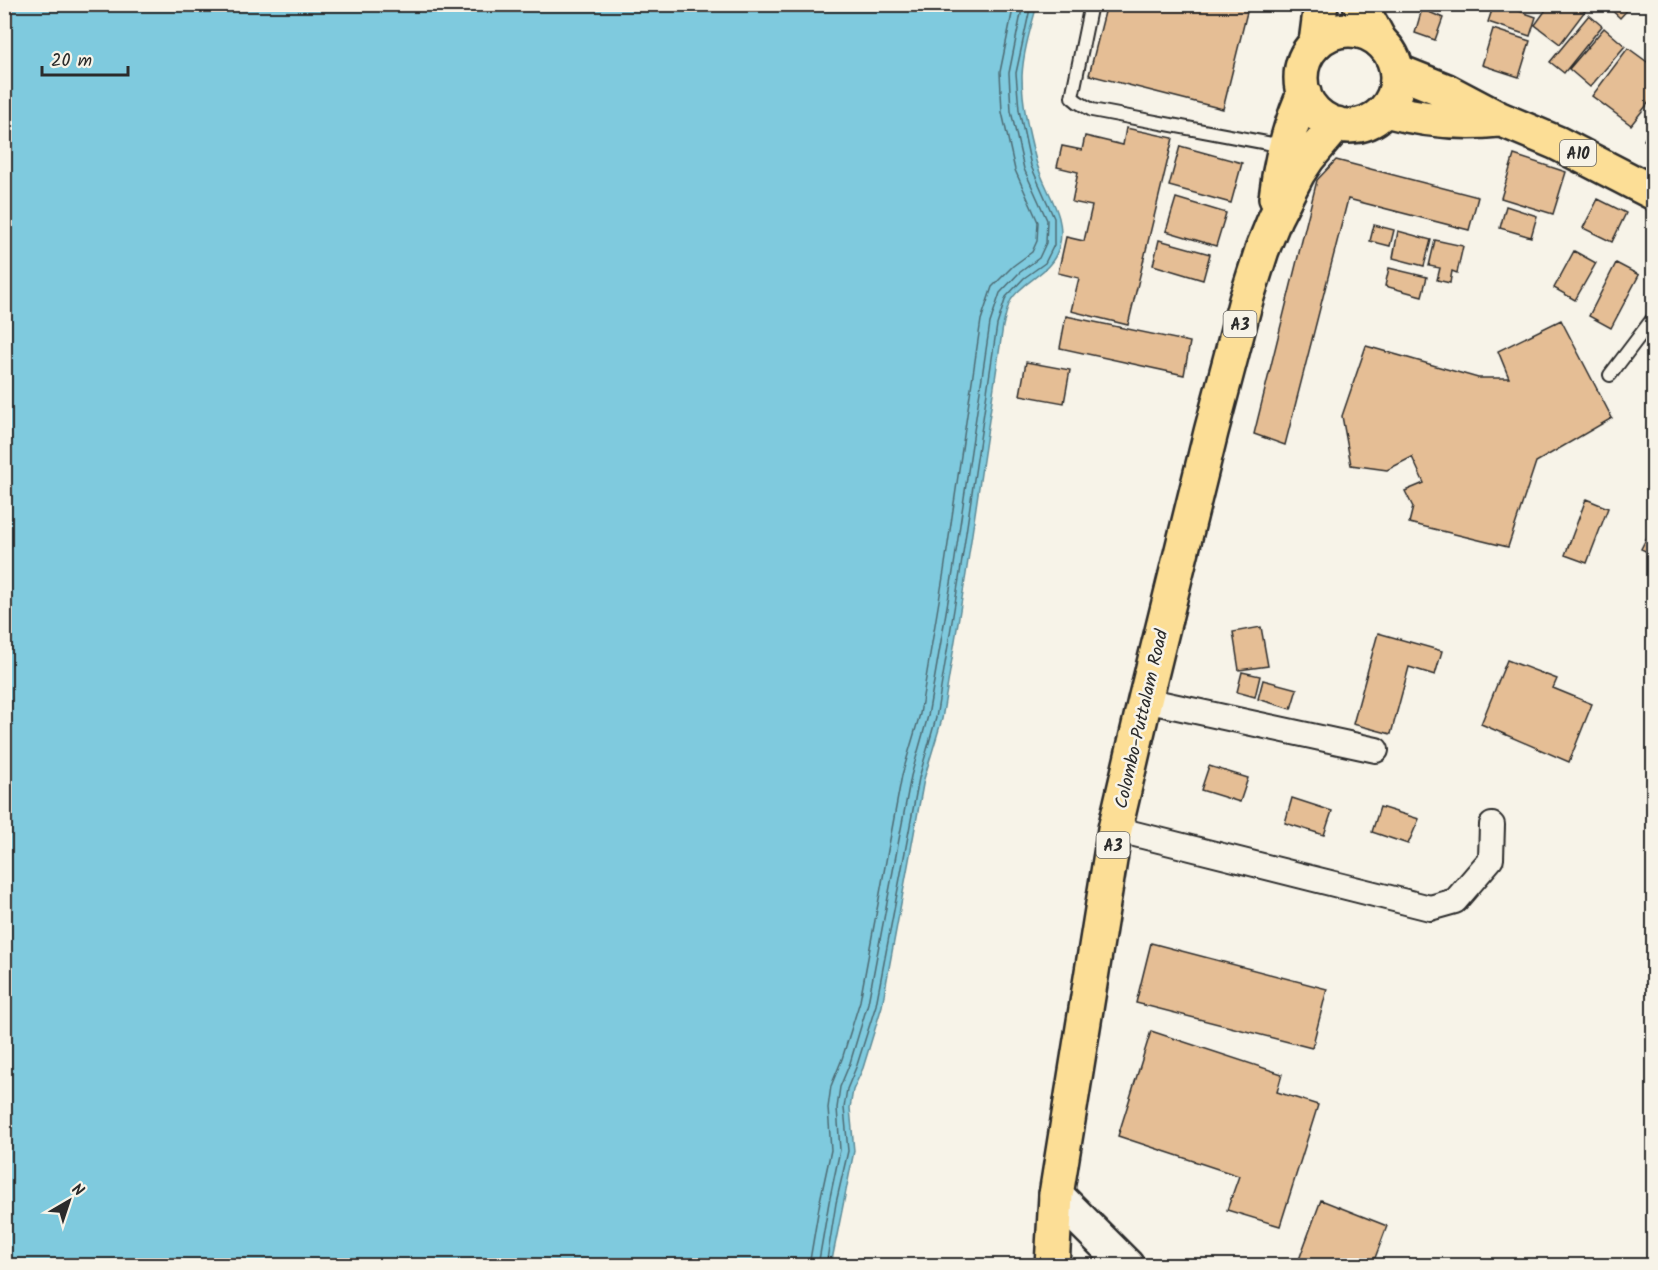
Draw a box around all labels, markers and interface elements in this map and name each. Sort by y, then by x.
scale bar [42,39,128,77]
text: 20 m [51,47,92,76]
road number: A10 [1560,140,1596,166]
road number: A3 [1224,311,1256,337]
street label: Colombo-Puttalam Road [1108,626,1177,812]
road number: A3 [1096,832,1130,858]
north arrow [39,1171,99,1231]
text: N [66,1178,89,1203]

